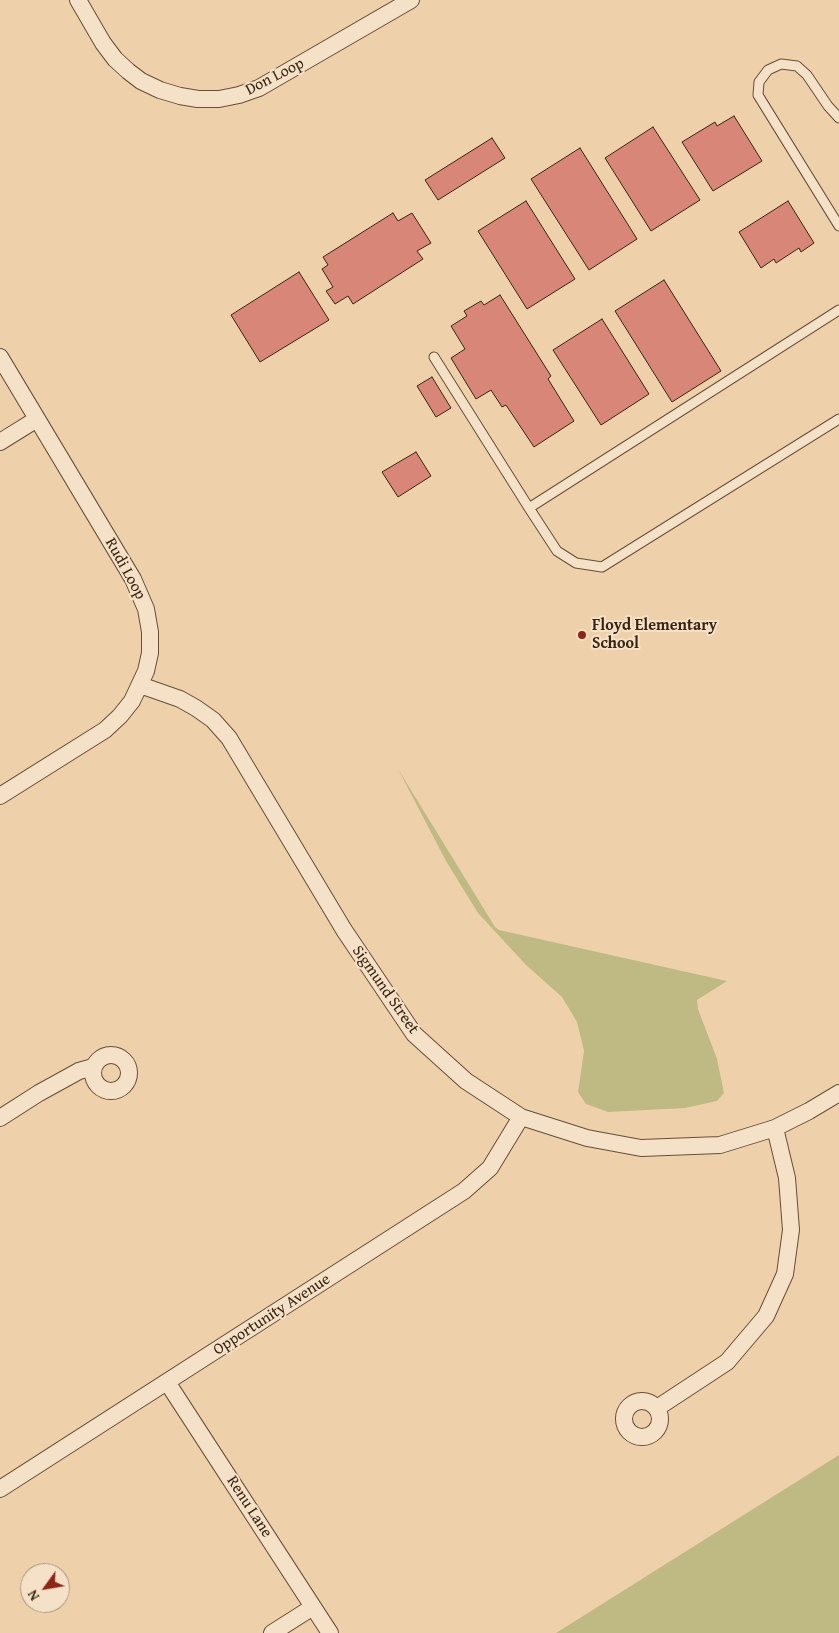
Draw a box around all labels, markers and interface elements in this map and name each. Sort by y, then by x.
street label: Don Loop [243,54,307,100]
street label: Rudi Loop [100,535,150,603]
place label: Floyd Elementary School [592,616,717,654]
marker: Floyd Elementary School [576,629,588,641]
street label: Sigmund Street [347,942,423,1038]
street label: Opportunity Avenue [210,1270,334,1360]
street label: Renu Lane [222,1473,276,1541]
north arrow [20,1563,70,1613]
text: N [22,1586,44,1605]

